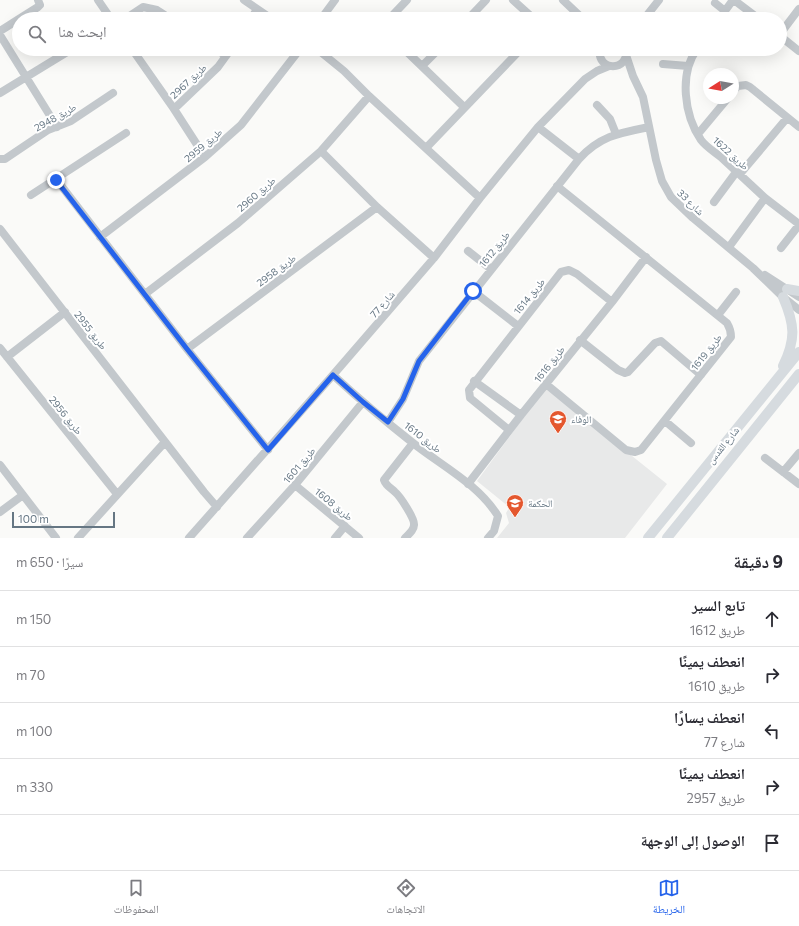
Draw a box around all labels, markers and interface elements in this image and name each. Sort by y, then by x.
search box [12,12,787,56]
text: ابحث هنا [58,22,107,40]
icon: search [26,23,48,45]
street label: طريق 2967 [167,61,210,102]
north arrow [703,68,739,104]
street label: طريق 2948 [32,100,79,134]
street label: طريق 2959 [182,125,225,165]
street label: طريق 1622 [710,134,752,173]
route end [47,171,65,189]
street label: طريق 2960 [234,174,278,215]
street label: شارع 33 [675,186,707,219]
street label: طريق 1612 [476,228,513,270]
street label: طريق 2958 [254,251,299,289]
street label: طريق 1614 [511,275,548,317]
route start [464,282,482,300]
street label: شارع 77 [367,288,398,320]
street label: طريق 2955 [71,308,110,353]
street label: طريق 1619 [688,331,725,373]
street label: طريق 1616 [531,343,568,385]
street label: طريق 2956 [46,393,85,438]
school or university icon: الوفاء [548,409,568,434]
place label: الوفاء [571,413,591,425]
street label: طريق 1610 [402,419,444,456]
street label: شارع القدس [704,424,743,467]
street label: طريق 1601 [280,444,319,486]
street label: طريق 1608 [312,485,356,524]
school or university icon: الحكمة [505,493,525,518]
place label: الحكمة [528,497,552,509]
scale bar [12,510,115,529]
text: 100 m [18,512,49,525]
text: 9 دقيقة [734,551,783,572]
text: سيرًا · 650 m [16,554,83,570]
text: تابع السير [692,596,745,614]
icon: ahead [761,608,783,630]
text: 150 m [16,611,51,627]
text: طريق 1612 [690,622,745,638]
text: انعطف يمينًا [679,652,745,670]
icon: right [761,664,783,686]
text: 70 m [16,667,45,683]
text: طريق 1610 [688,678,745,694]
text: انعطف يسارًا [674,708,745,726]
icon: left [761,720,783,742]
text: 100 m [16,723,52,739]
text: شارع 77 [704,734,745,750]
text: انعطف يمينًا [679,764,745,782]
icon: right [761,776,783,798]
text: 330 m [16,779,53,795]
text: طريق 2957 [686,790,745,806]
text: الوصول إلى الوجهة [641,831,745,849]
icon: arrive [761,832,783,854]
tab: المحفوظات [114,877,159,920]
tab: الاتجاهات [386,877,425,920]
tab: الخريطة [653,877,685,920]

